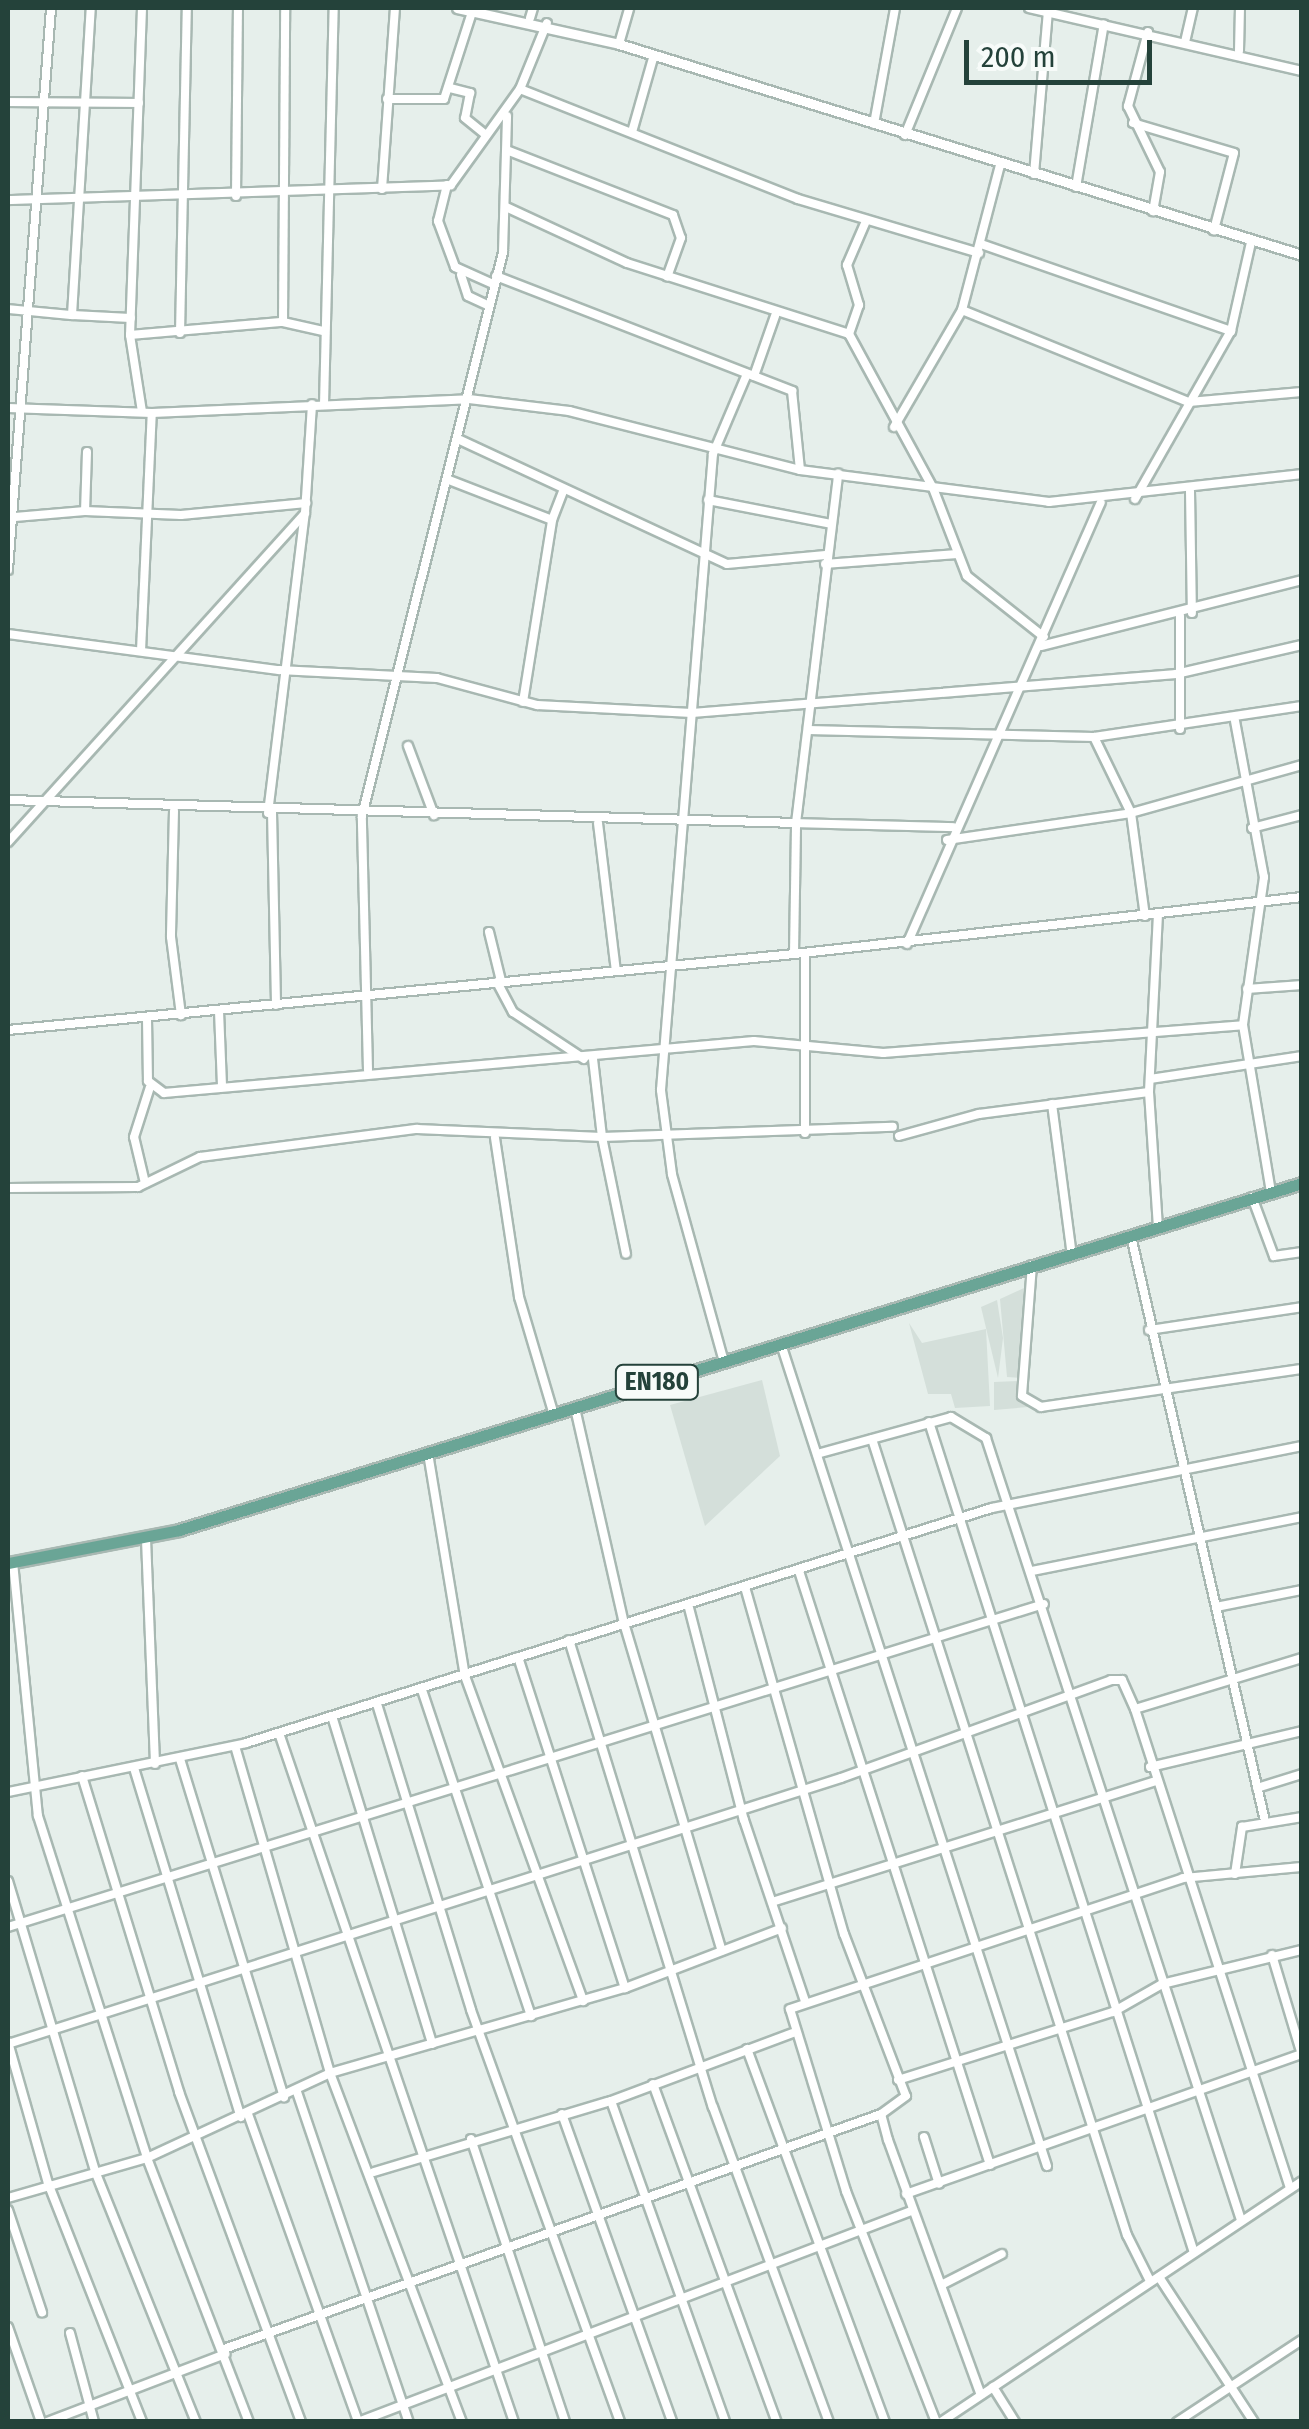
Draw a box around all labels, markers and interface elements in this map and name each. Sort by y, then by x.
scale bar [969,20,1156,82]
text: 200 m [981,39,1056,75]
road number: EN180 [614,1362,700,1402]

